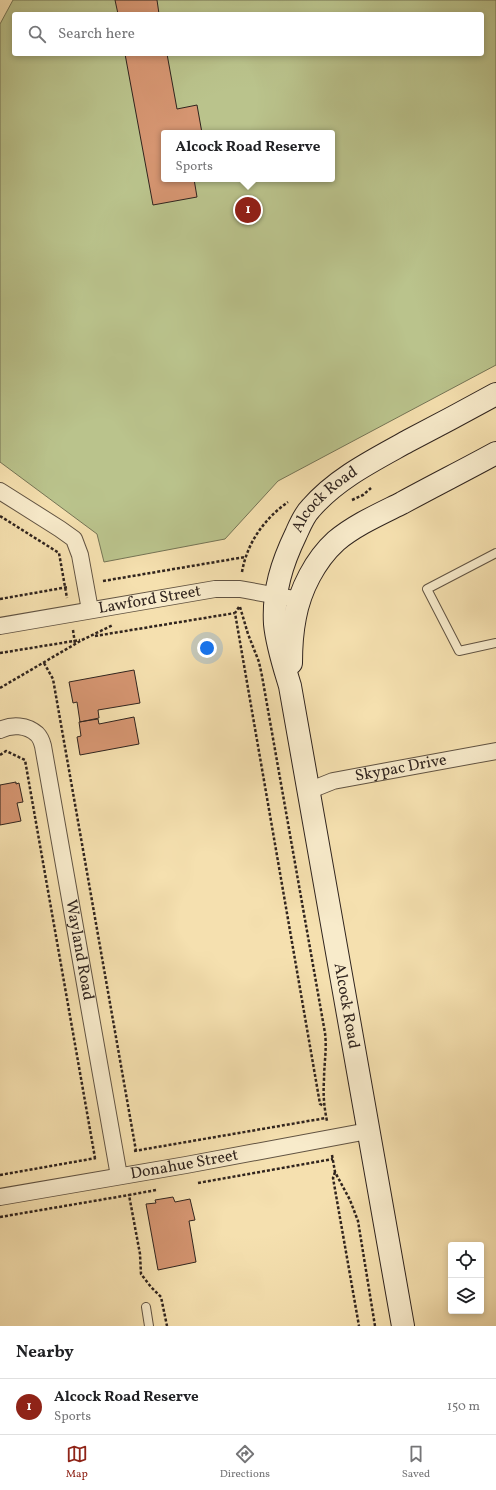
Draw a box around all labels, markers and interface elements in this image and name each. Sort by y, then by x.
search box [12,12,484,56]
icon: search [26,23,48,45]
text: Search here [58,24,135,45]
popup [161,130,335,182]
text: Alcock Road Reserve [176,137,320,158]
text: Sports [176,158,213,176]
pin: 1 [235,195,261,225]
street label: Alcock Road [287,461,362,536]
street label: Lawford Street [97,581,203,620]
your location [197,638,217,658]
street label: Skypac Drive [353,749,449,788]
street label: Wayland Road [59,898,99,1002]
street label: Alcock Road [328,961,364,1051]
street label: Donahue Street [129,1144,240,1185]
map controls [448,1242,484,1314]
button: locate [448,1242,484,1278]
button: layers [448,1278,484,1314]
text: Nearby [16,1341,74,1364]
text: Alcock Road Reserve [54,1387,199,1408]
text: 1 [26,1398,32,1416]
text: 150 m [447,1398,480,1416]
text: Sports [54,1408,91,1426]
tab: Map [66,1443,88,1482]
tab: Directions [220,1443,270,1482]
tab: Saved [402,1443,430,1482]

